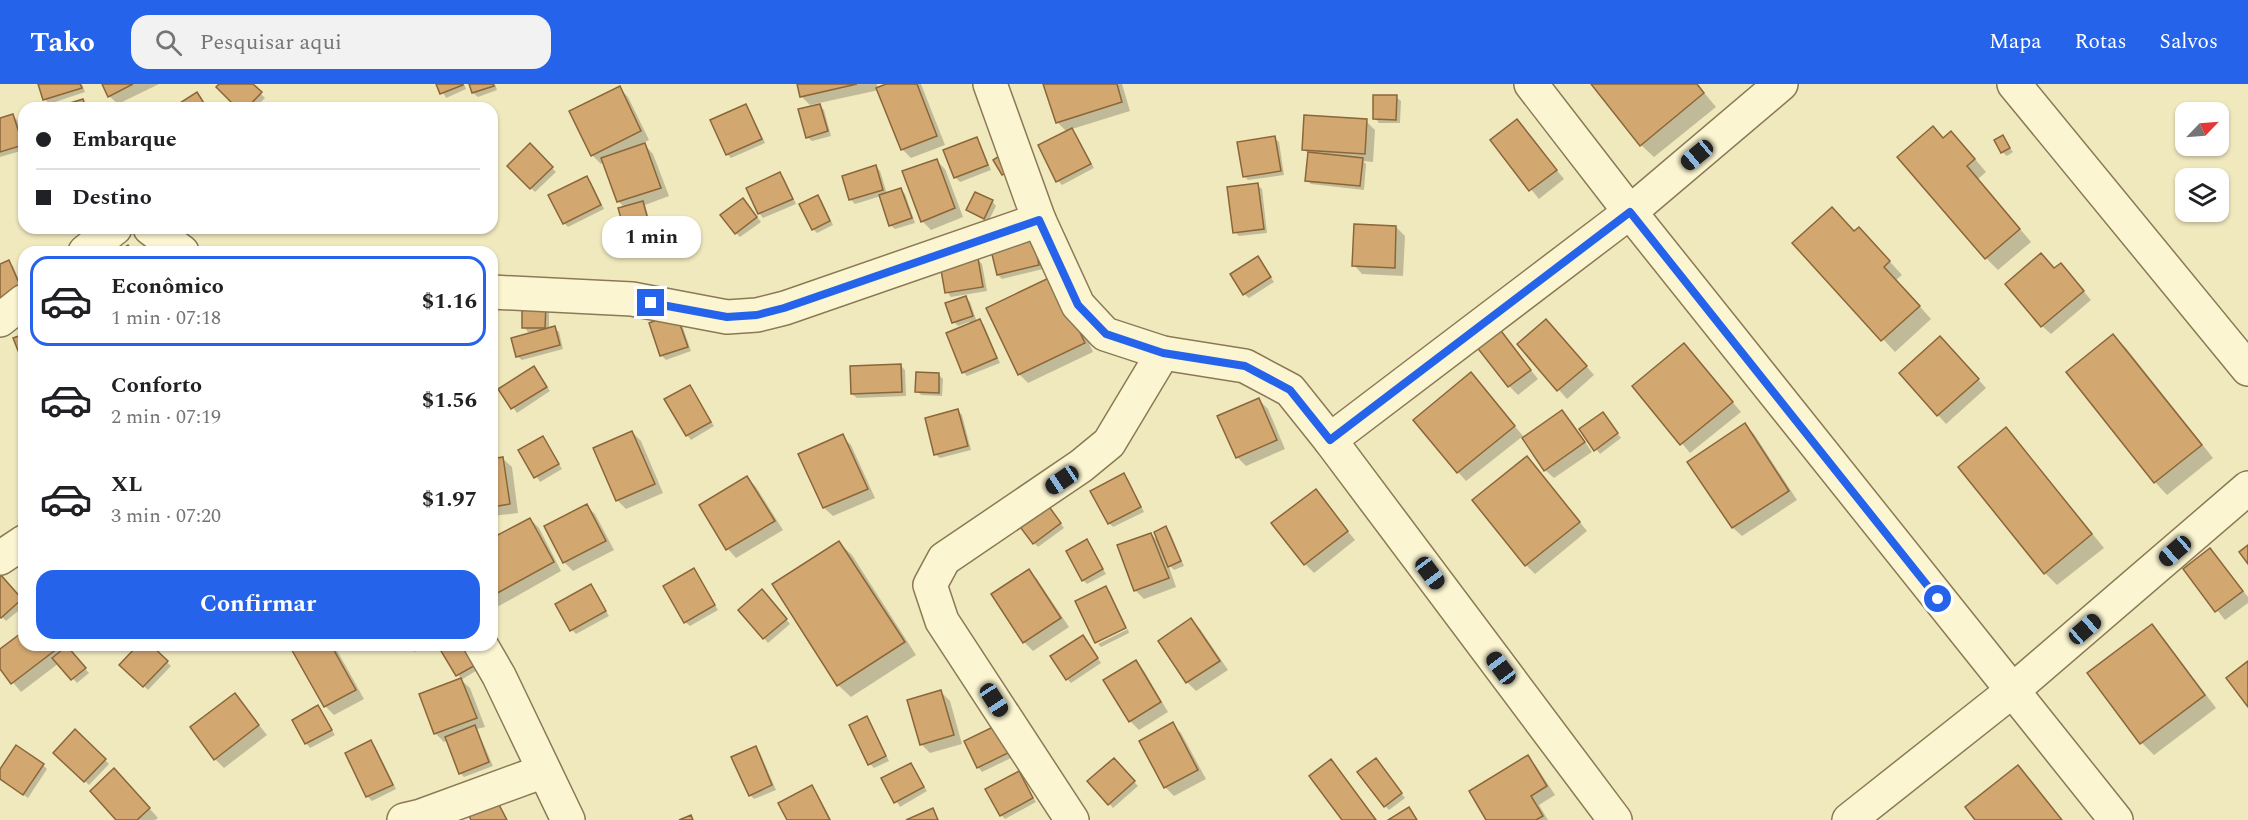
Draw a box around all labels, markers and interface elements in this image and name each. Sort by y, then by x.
search box [131,15,551,69]
text: Tako [30,21,95,64]
icon: search [152,26,185,59]
text: Pesquisar aqui [200,26,342,59]
text: Mapa [1989,26,2042,58]
text: Rotas [2075,26,2127,58]
text: Salvos [2160,26,2218,58]
north arrow [2175,102,2229,156]
map controls [2175,102,2229,222]
text: Embarque [72,123,177,156]
car [1677,137,1717,173]
button: layers [2175,168,2229,222]
text: Destino [72,181,152,214]
callout: 1 min [602,216,700,258]
text: 1 min [625,222,678,252]
text: Econômico [111,270,224,303]
icon: car [39,274,93,328]
text: $1.16 [422,285,477,318]
route end [637,289,664,316]
text: 1 min · 07:18 [111,303,221,333]
text: Conforto [111,369,202,402]
icon: car [39,373,93,427]
text: $1.56 [422,384,477,417]
text: 2 min · 07:19 [111,402,221,432]
car [1042,462,1082,498]
text: XL [111,468,142,501]
icon: car [39,472,93,526]
text: $1.97 [422,483,477,516]
text: 3 min · 07:20 [111,501,221,531]
car [2156,532,2194,570]
car [1412,553,1448,593]
button: Confirmar [36,570,480,639]
route start [1924,585,1951,612]
car [2066,610,2104,648]
car [1483,648,1519,688]
car [977,680,1011,720]

